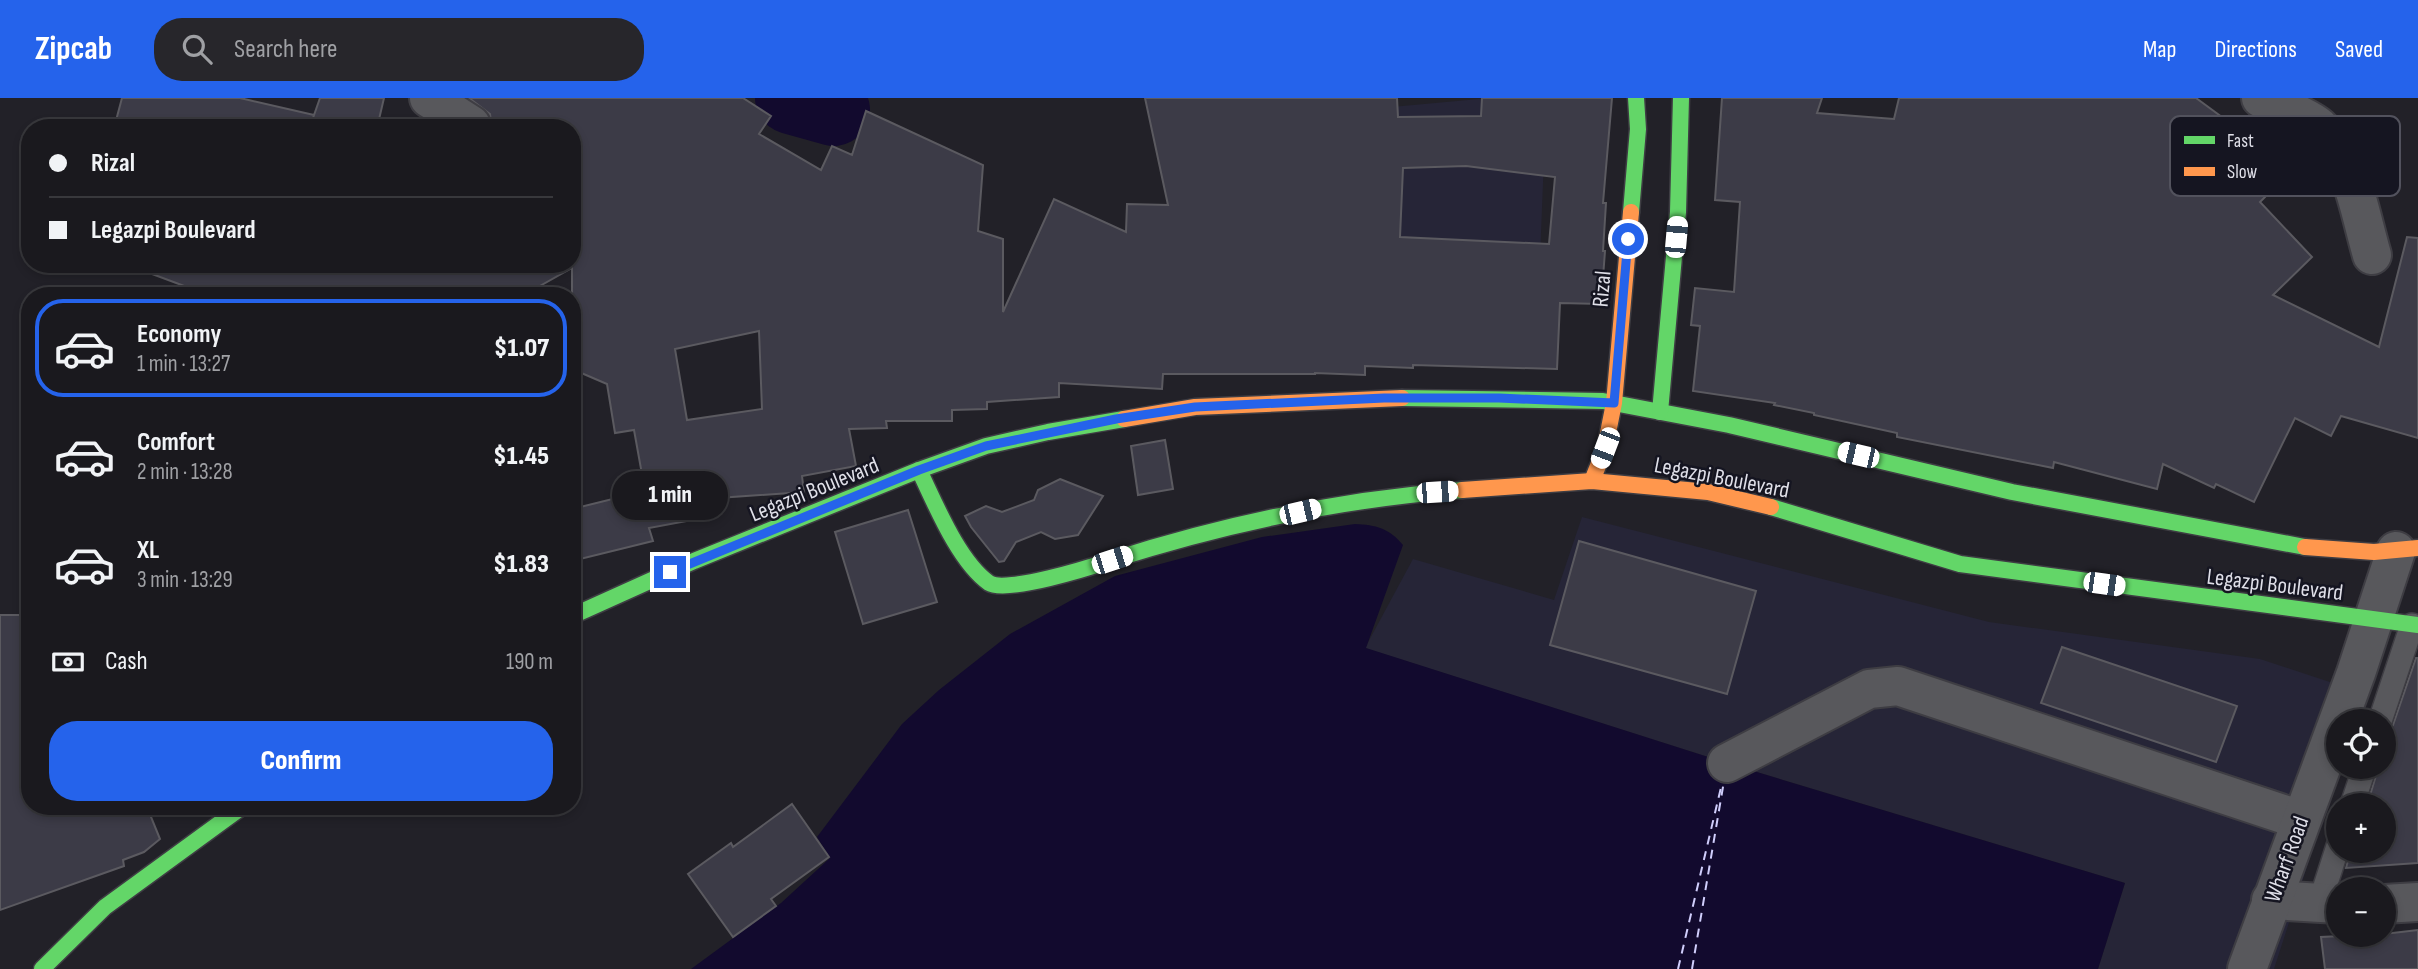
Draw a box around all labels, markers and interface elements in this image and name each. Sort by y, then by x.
search box [154,18,644,81]
text: Zipcab [35,29,112,69]
icon: search [178,30,216,68]
text: Search here [234,34,337,65]
text: Map [2143,35,2176,64]
text: Directions [2214,35,2297,64]
text: Saved [2335,35,2383,64]
legend [2170,116,2400,196]
text: Fast [2227,130,2254,153]
text: Rizal [91,148,135,179]
text: Slow [2227,161,2257,184]
text: Legazpi Boulevard [91,215,256,246]
car [1664,215,1689,259]
route start [1612,223,1644,255]
street label: Rizal [1586,270,1618,308]
icon: car [53,317,116,380]
text: Economy [137,319,221,350]
text: $1.07 [494,333,549,364]
text: 1 min · 13:27 [137,350,230,378]
icon: car [53,425,116,488]
car [1588,425,1623,471]
text: Comfort [137,427,215,458]
car [1836,440,1881,470]
text: $1.45 [493,441,549,472]
street label: Legazpi Boulevard [746,451,883,529]
street label: Legazpi Boulevard [1652,451,1792,505]
text: 2 min · 13:28 [137,458,233,486]
callout: 1 min [612,470,728,519]
car [1416,480,1459,504]
text: 1 min [648,481,692,509]
car [1278,497,1323,527]
icon: car [53,533,116,596]
text: XL [137,535,159,566]
car [1089,544,1136,576]
text: $1.83 [493,549,549,580]
route end [654,556,686,588]
street label: Legazpi Boulevard [2205,563,2345,607]
text: 3 min · 13:29 [137,566,233,594]
car [2082,571,2127,597]
icon: cash [49,643,87,681]
text: Cash [105,646,148,677]
text: 190 m [506,648,553,676]
map controls [2326,709,2396,947]
button: locate [2326,709,2396,779]
button: Confirm [49,721,553,801]
button: + [2326,793,2396,863]
street label: Wharf Road [2259,813,2315,906]
button: − [2326,877,2396,947]

